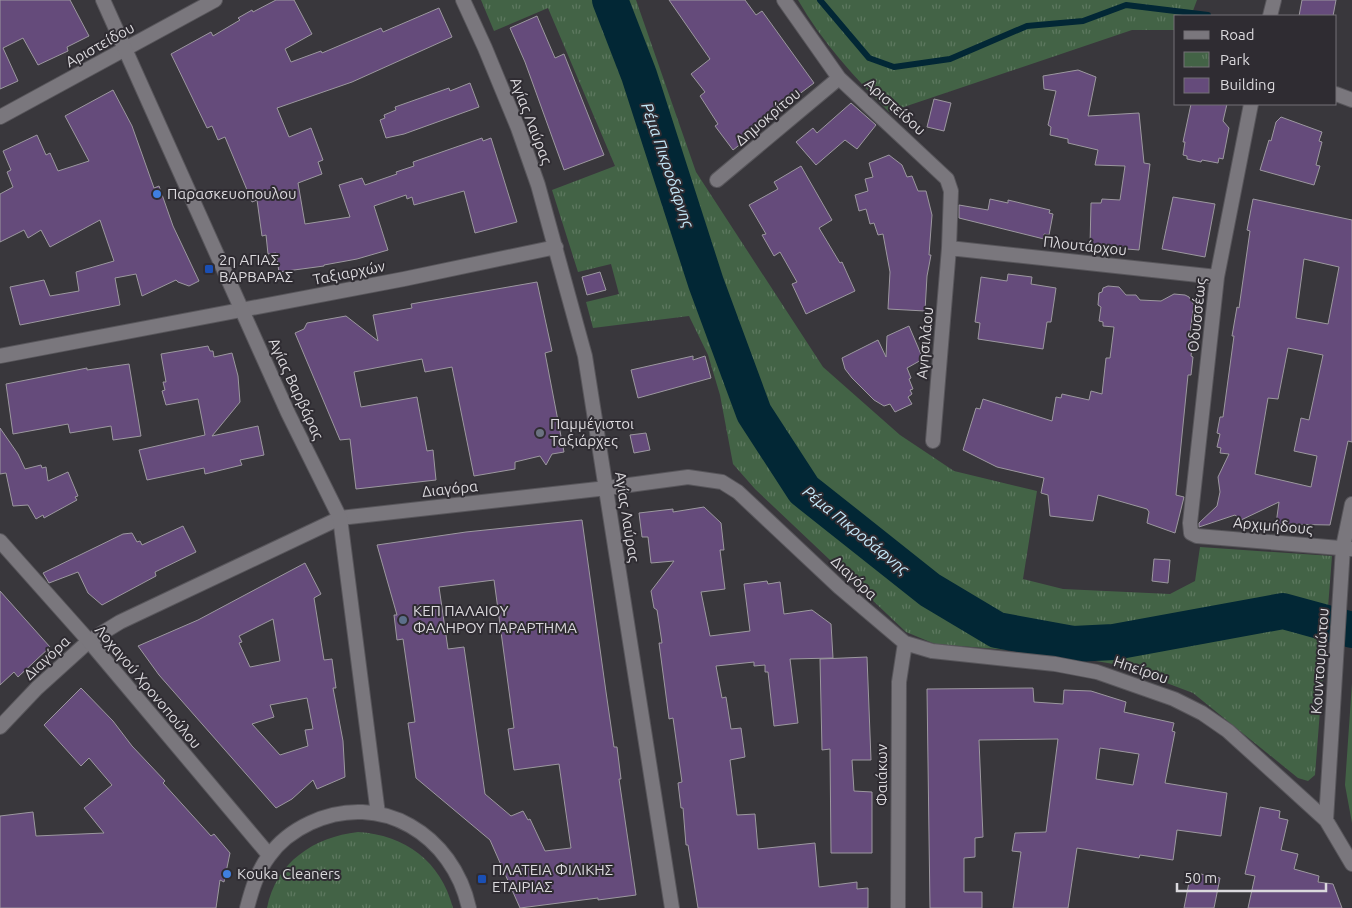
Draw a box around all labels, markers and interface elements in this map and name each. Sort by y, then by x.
legend [1174,15,1337,105]
street label: Αριστείδου [62,19,137,70]
text: Road [1220,26,1255,43]
text: Park [1220,51,1250,68]
street label: Αγίας Λαύρας [507,75,556,167]
street label: Αριστείδου [861,75,929,138]
text: Building [1220,76,1275,93]
street label: Δημοκρίτου [732,84,804,149]
water label: Ρέμα Πικροδάφνης [637,100,698,231]
place label: Παρασκευοπουλου [167,185,297,202]
marker: Παρασκευοπουλου [151,188,163,200]
street label: Πλουτάρχου [1042,233,1128,258]
place label: 2η ΑΓΙΑΣ ΒΑΡΒΑΡΑΣ [219,251,293,285]
street label: Ταξιαρχών [311,257,386,288]
marker: 2η ΑΓΙΑΣ ΒΑΡΒΑΡΑΣ [203,263,215,275]
street label: Οδυσσέως [1184,277,1209,353]
street label: Αγησιλάου [913,306,936,380]
street label: Αγίας Βαρβάρας [265,335,327,442]
place label: Παμμέγιστοι Ταξιάρχες [550,415,634,449]
marker: Παμμέγιστοι Ταξιάρχες [534,427,546,439]
street label: Αγίας Λαύρας [612,470,643,564]
street label: Διαγόρα [421,477,479,500]
water label: Ρέμα Πικροδάφνης [799,482,913,580]
street label: Αρχιμήδους [1232,514,1314,537]
street label: Διαγόρα [828,552,881,603]
place label: ΚΕΠ ΠΑΛΑΙΟΥ ΦΑΛΗΡΟΥ ΠΑΡΑΡΤΗΜΑ [413,602,577,636]
street label: Κουντουριώτου [1307,607,1332,715]
marker: ΚΕΠ ΠΑΛΑΙΟΥ ΦΑΛΗΡΟΥ ΠΑΡΑΡΤΗΜΑ [397,614,409,626]
street label: Λοχαγού Χρονοπούλου [92,622,205,752]
street label: Διαγόρα [20,632,73,683]
street label: Ηπείρου [1112,652,1171,687]
street label: Φαιάκων [873,744,890,806]
scale bar [1177,860,1326,892]
place label: ΠΛΑΤΕΙΑ ΦΙΛΙΚΗΣ ΕΤΑΙΡΙΑΣ [492,861,613,895]
place label: Kouka Cleaners [237,865,340,882]
marker: Kouka Cleaners [221,868,233,880]
text: 50 m [1184,869,1217,886]
marker: ΠΛΑΤΕΙΑ ΦΙΛΙΚΗΣ ΕΤΑΙΡΙΑΣ [476,873,488,885]

